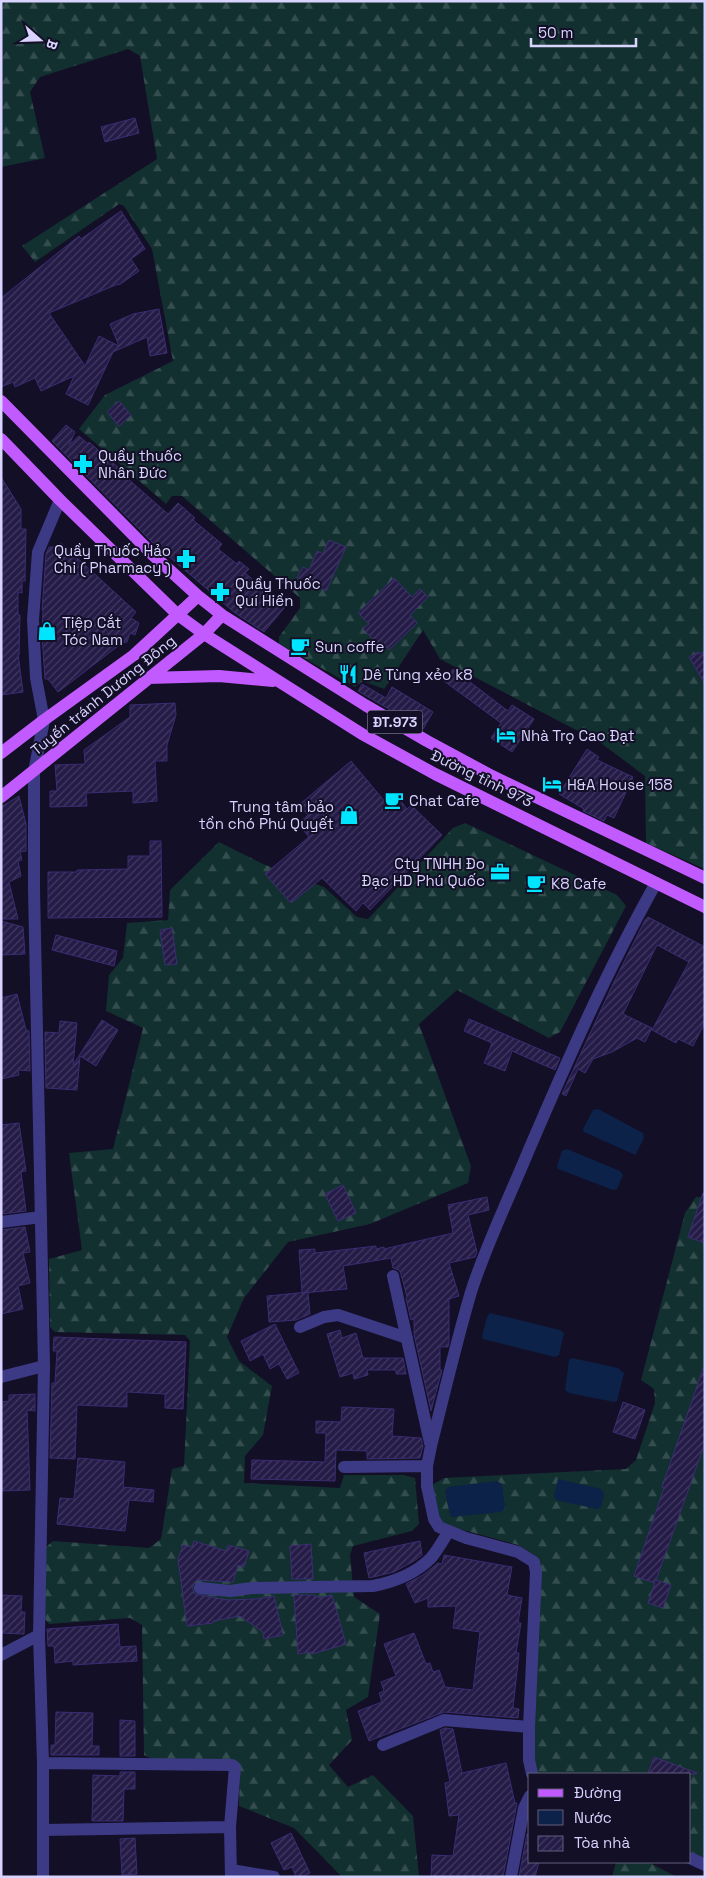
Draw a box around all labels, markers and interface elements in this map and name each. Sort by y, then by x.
north arrow [15,15,65,65]
scale bar [531,15,636,47]
text: 50 m [538,23,573,42]
text: B [42,37,62,52]
place label: Quầy thuốc Nhân Đức [98,446,182,482]
pharmacy icon: Quầy thuốc Nhân Đức [72,453,94,475]
place label: Quầy Thuốc Hảo Chi ( Pharmacy ) [54,541,171,578]
pharmacy icon: Quầy Thuốc Hảo Chi ( Pharmacy ) [175,548,197,570]
place label: Quầy Thuốc Quí Hiền [235,574,321,610]
pharmacy icon: Quầy Thuốc Quí Hiền [209,581,231,603]
place label: Tiệp Cắt Tóc Nam [62,613,123,649]
shop icon: Tiệp Cắt Tóc Nam [36,620,58,642]
street label: Tuyến tránh Dương Đông [27,631,179,759]
cafe icon: Sun coffe [289,635,311,657]
place label: Sun coffe [315,637,384,656]
restaurant icon: Dê Tùng xẻo k8 [337,663,359,685]
place label: Dê Tùng xẻo k8 [363,665,473,684]
road number: ĐT.973 [368,710,422,734]
hotel icon: Nhà Trọ Cao Đạt [495,724,517,746]
place label: Nhà Trọ Cao Đạt [521,726,635,745]
street label: Đường tỉnh 973 [428,745,536,811]
hotel icon: H&A House 158 [541,773,563,795]
place label: H&A House 158 [567,775,673,794]
cafe icon: Chat Cafe [383,789,405,811]
place label: Chat Cafe [409,791,480,810]
place label: Trung tâm bảo tồn chó Phú Quyết [199,797,334,833]
shop icon: Trung tâm bảo tồn chó Phú Quyết [338,804,360,826]
place label: Cty TNHH Đo Đạc HD Phú Quốc [362,854,485,890]
office icon: Cty TNHH Đo Đạc HD Phú Quốc [489,861,511,883]
cafe icon: K8 Cafe [525,872,547,894]
place label: K8 Cafe [551,874,606,893]
legend [528,1773,691,1863]
text: Đường [574,1783,622,1802]
text: Nước [574,1808,612,1827]
text: Tòa nhà [574,1833,630,1852]

